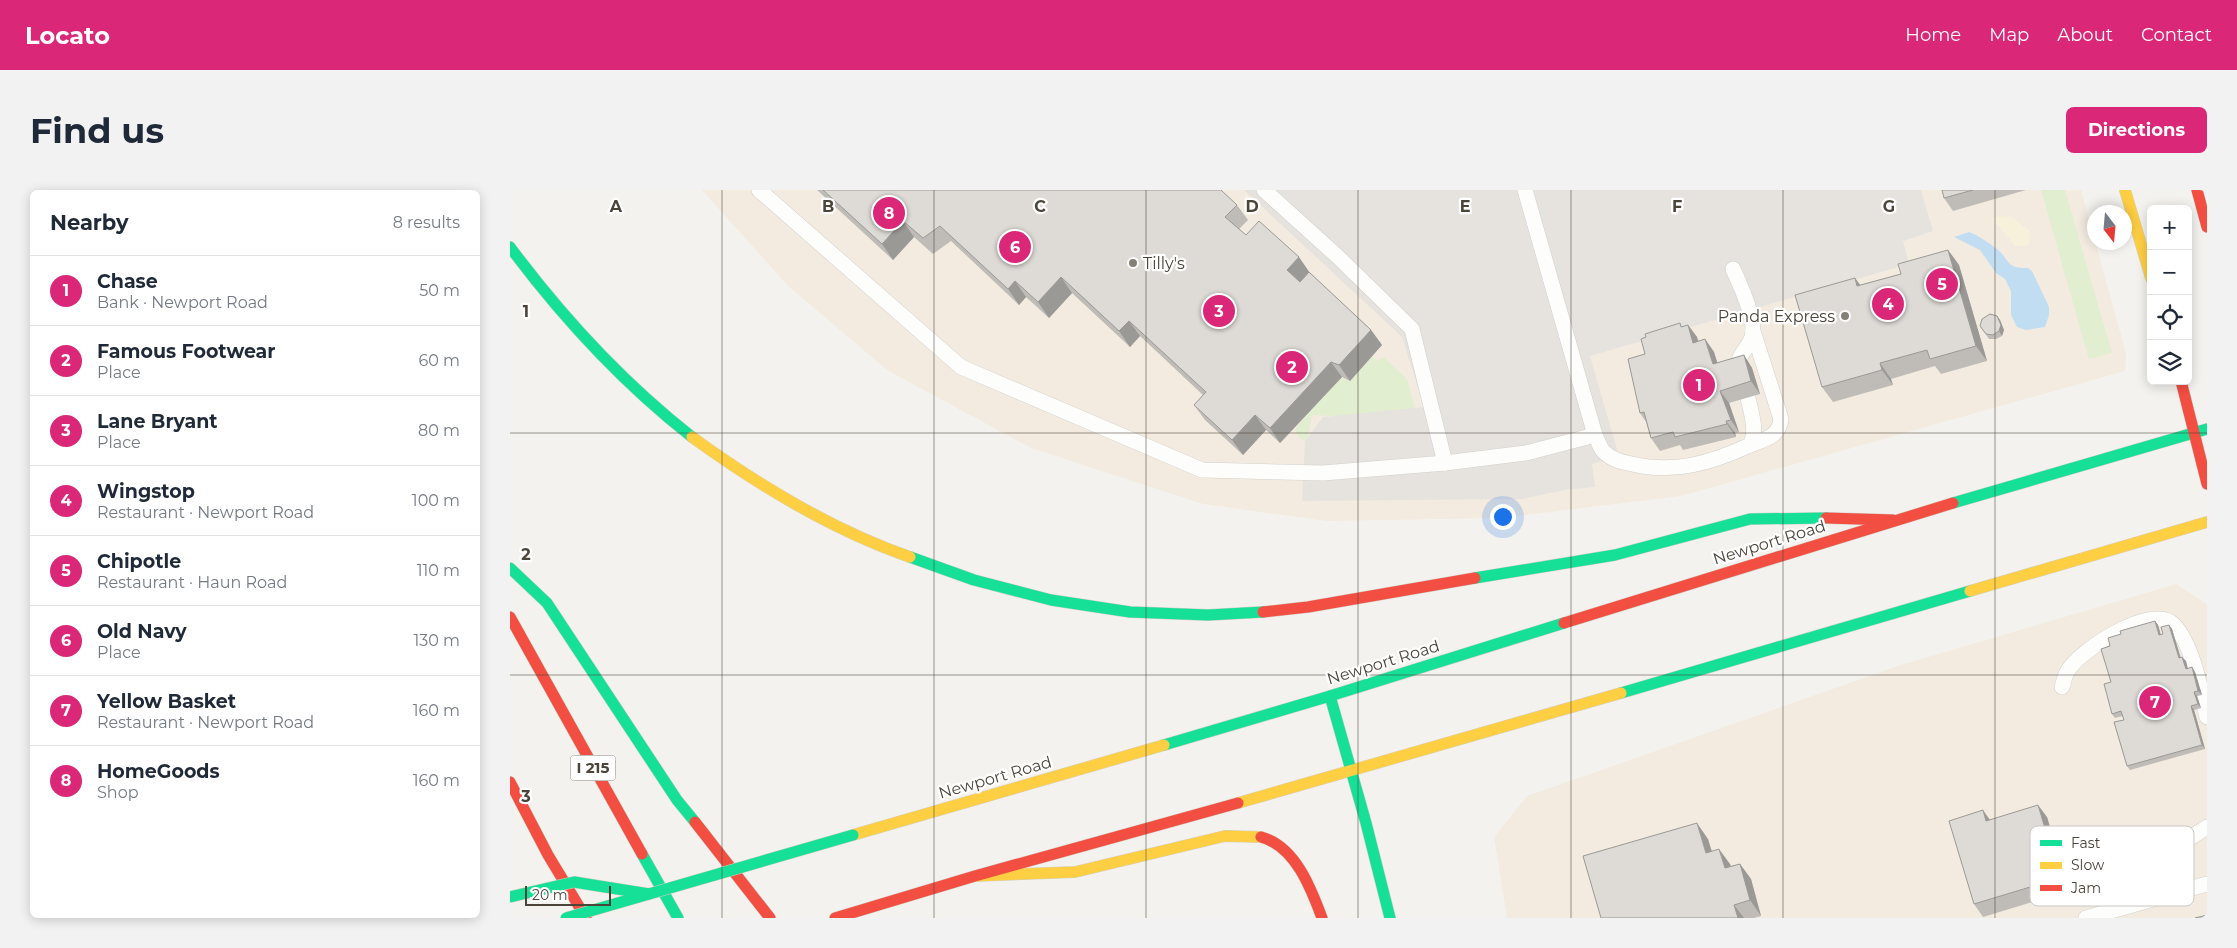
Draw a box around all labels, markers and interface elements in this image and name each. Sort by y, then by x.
text: Locato [25,21,110,50]
text: Home [1905,24,1961,46]
text: Map [1989,24,2029,46]
text: About [2057,24,2113,46]
text: Contact [2141,24,2212,46]
button: Directions [2066,107,2207,153]
text: Find us [30,109,164,152]
pin: 8 [873,194,905,232]
text: A [609,197,623,216]
text: B [822,197,834,216]
text: C [1034,197,1046,216]
text: D [1245,197,1259,216]
text: E [1460,197,1470,216]
text: F [1672,197,1682,216]
text: G [1883,197,1895,216]
north arrow [2087,205,2132,250]
map controls [2147,205,2192,385]
button: + [2147,205,2192,250]
text: Nearby [50,210,129,235]
text: 8 results [393,213,460,232]
pin: 6 [999,228,1031,266]
button: − [2147,250,2192,295]
place label: Tilly's [1143,254,1185,273]
marker: Tilly's [1127,257,1139,269]
pin: 5 [1926,265,1958,303]
text: Chase [97,270,158,293]
text: 1 [63,281,69,300]
text: 50 m [419,281,460,300]
pin: 4 [1872,285,1904,323]
pin: 3 [1203,292,1235,330]
text: Bank · Newport Road [97,293,268,312]
button: locate [2147,295,2192,340]
text: 1 [523,302,529,321]
place label: Panda Express [1718,307,1835,326]
marker: Panda Express [1839,310,1851,322]
text: Famous Footwear [97,340,276,363]
button: layers [2147,340,2192,385]
pin: 2 [1276,348,1308,386]
text: 2 [61,351,71,370]
text: 60 m [418,351,460,370]
text: Place [97,363,141,382]
pin: 1 [1683,366,1715,404]
text: Lane Bryant [97,410,218,433]
text: 3 [61,421,71,440]
text: 80 m [418,421,460,440]
text: Place [97,433,141,452]
text: Wingstop [97,480,195,503]
text: 4 [60,491,72,510]
text: 100 m [412,491,460,510]
text: Restaurant · Newport Road [97,503,314,522]
your location [1490,504,1516,530]
street label: Newport Road [1711,516,1828,569]
text: 2 [521,545,531,564]
text: Chipotle [97,550,181,573]
text: 5 [61,561,71,580]
text: 110 m [417,561,460,580]
text: Restaurant · Haun Road [97,573,287,592]
text: Old Navy [97,620,187,643]
text: 6 [61,631,71,650]
text: 130 m [413,631,460,650]
street label: Newport Road [1325,636,1442,689]
text: Place [97,643,141,662]
pin: 7 [2139,683,2171,721]
text: Yellow Basket [97,690,236,713]
text: 7 [61,701,71,720]
text: 160 m [413,701,460,720]
text: Restaurant · Newport Road [97,713,314,732]
street label: Newport Road [936,752,1054,803]
road number: I 215 [571,756,616,780]
text: HomeGoods [97,760,220,783]
text: 8 [61,771,71,790]
text: 160 m [413,771,460,790]
text: Shop [97,783,139,802]
text: 3 [520,787,531,806]
legend [2030,826,2194,906]
text: Fast [2071,834,2101,852]
text: Slow [2071,856,2105,874]
text: Jam [2070,879,2101,897]
scale bar [525,883,611,906]
text: 20 m [532,886,568,904]

